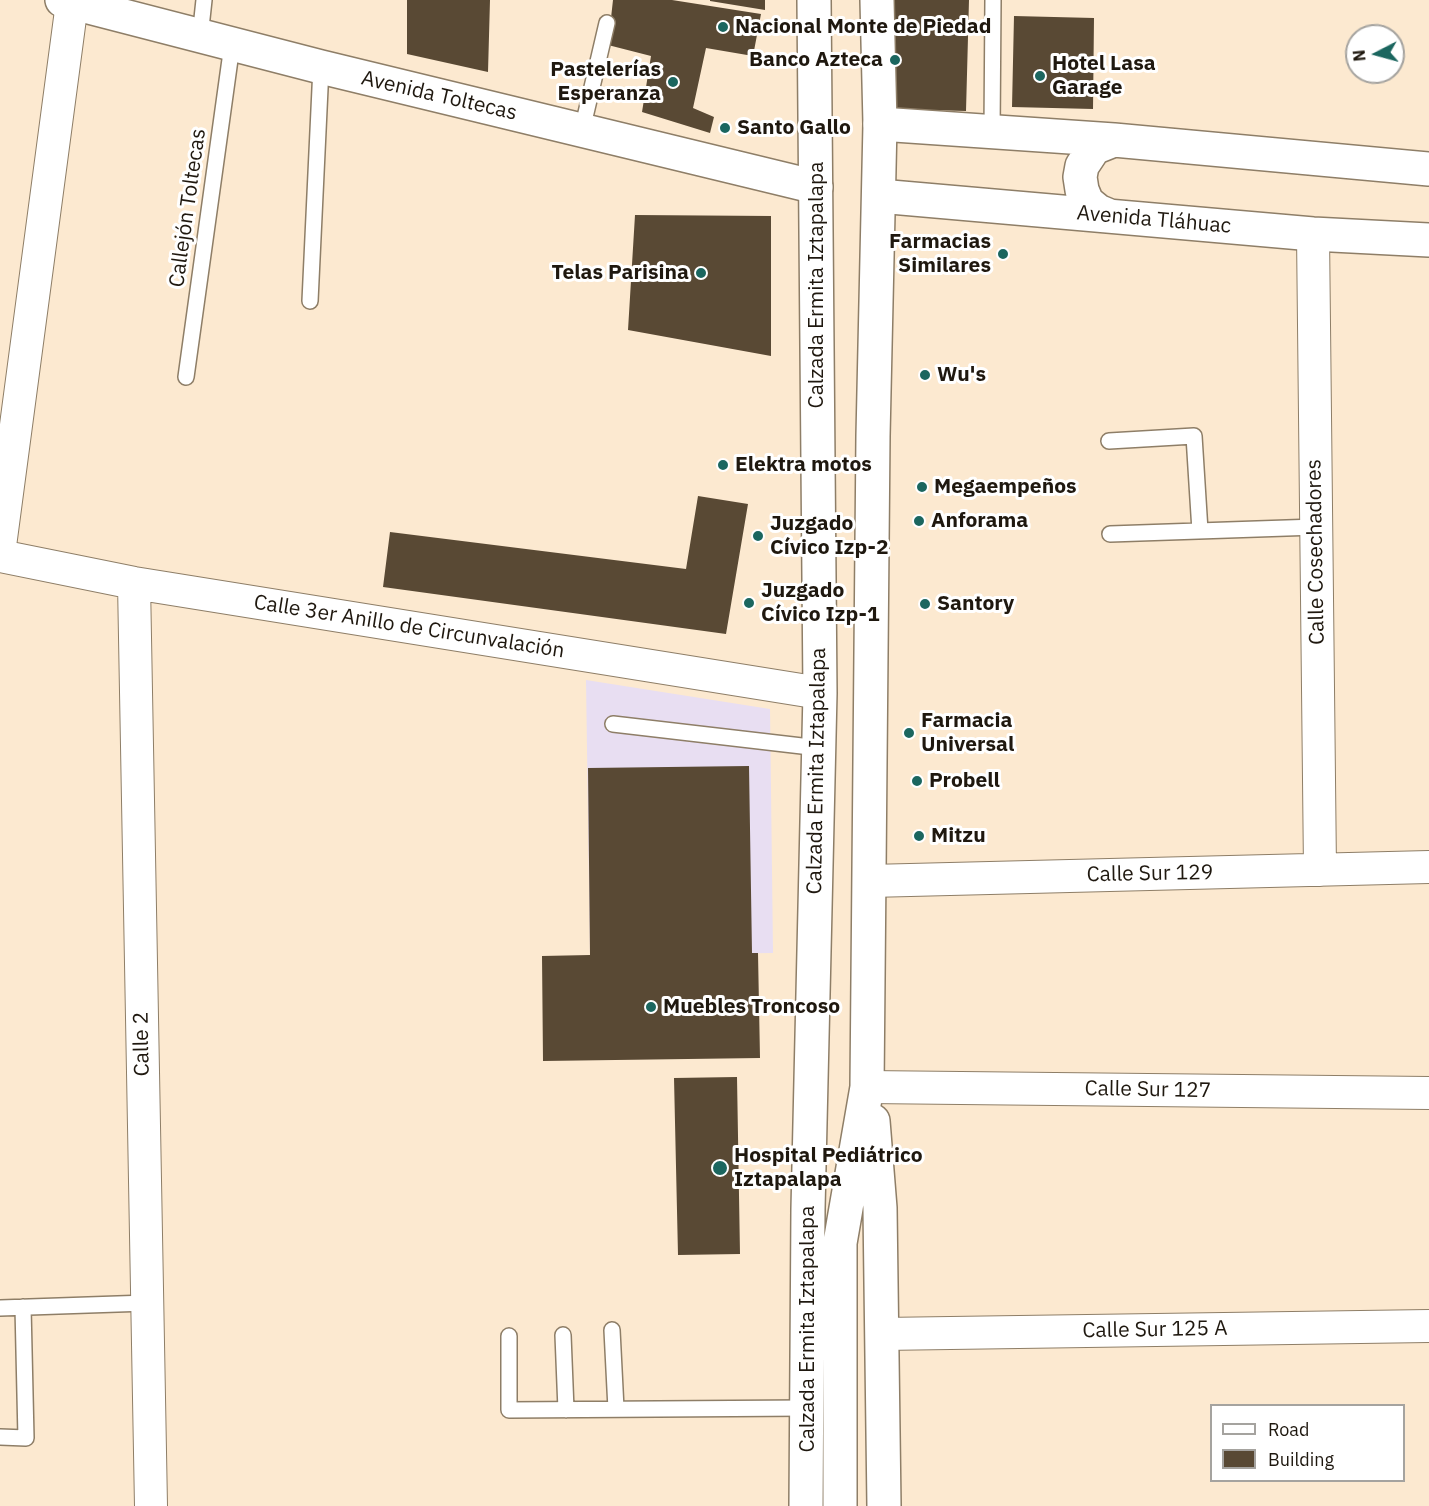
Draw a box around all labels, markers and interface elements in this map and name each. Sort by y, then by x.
place label: Nacional Monte de Piedad [735,14,992,40]
marker: Nacional Monte de Piedad [716,20,730,34]
north arrow [1345,24,1405,84]
place label: Banco Azteca [749,47,883,73]
text: N [1349,49,1370,62]
place label: Hotel Lasa Garage [1052,51,1156,101]
marker: Banco Azteca [888,53,902,67]
place label: Pastelerías Esperanza [550,57,661,107]
street label: Avenida Toltecas [359,66,519,126]
marker: Hotel Lasa Garage [1033,69,1047,83]
marker: Pastelerías Esperanza [666,75,680,89]
place label: Santo Gallo [737,115,851,141]
marker: Santo Gallo [718,121,732,135]
street label: Callejón Toltecas [164,127,212,289]
street label: Calzada Ermita Iztapalapa [804,162,830,408]
street label: Avenida Tláhuac [1076,201,1232,239]
place label: Farmacias Similares [889,229,991,279]
marker: Farmacias Similares [996,247,1010,261]
place label: Telas Parisina [551,260,689,286]
marker: Telas Parisina [694,266,708,280]
place label: Wu's [937,362,986,388]
marker: Wu's [918,368,932,382]
place label: Elektra motos [735,452,872,478]
marker: Elektra motos [716,458,730,472]
street label: Calle Cosechadores [1302,459,1330,645]
place label: Megaempeños [934,474,1077,500]
marker: Megaempeños [915,480,929,494]
place label: Anforama [931,508,1028,534]
place label: Juzgado Cívico Izp-2 [770,511,889,561]
marker: Anforama [912,514,926,528]
marker: Juzgado Cívico Izp-2 [751,529,765,543]
place label: Juzgado Cívico Izp-1 [761,578,880,628]
street label: Calle 3er Anillo de Circunvalación [252,590,566,664]
place label: Santory [937,591,1014,617]
marker: Juzgado Cívico Izp-1 [742,596,756,610]
marker: Santory [918,597,932,611]
street label: Calzada Ermita Iztapalapa [802,647,832,895]
place label: Farmacia Universal [921,708,1014,758]
marker: Farmacia Universal [902,726,916,740]
place label: Probell [929,768,1000,794]
marker: Probell [910,774,924,788]
place label: Mitzu [931,823,986,849]
marker: Mitzu [912,829,926,843]
street label: Calle Sur 129 [1086,860,1214,888]
place label: Muebles Troncoso [663,994,840,1020]
marker: Muebles Troncoso [644,1000,658,1014]
street label: Calle 2 [129,1011,155,1077]
street label: Calle Sur 127 [1084,1076,1212,1104]
place label: Hospital Pediátrico Iztapalapa [734,1143,923,1193]
marker: Hospital Pediátrico Iztapalapa [711,1159,729,1177]
street label: Calzada Ermita Iztapalapa [795,1206,821,1452]
street label: Calle Sur 125 A [1082,1316,1228,1344]
legend [1210,1404,1405,1482]
text: Road [1268,1418,1309,1441]
text: Building [1268,1448,1334,1471]

